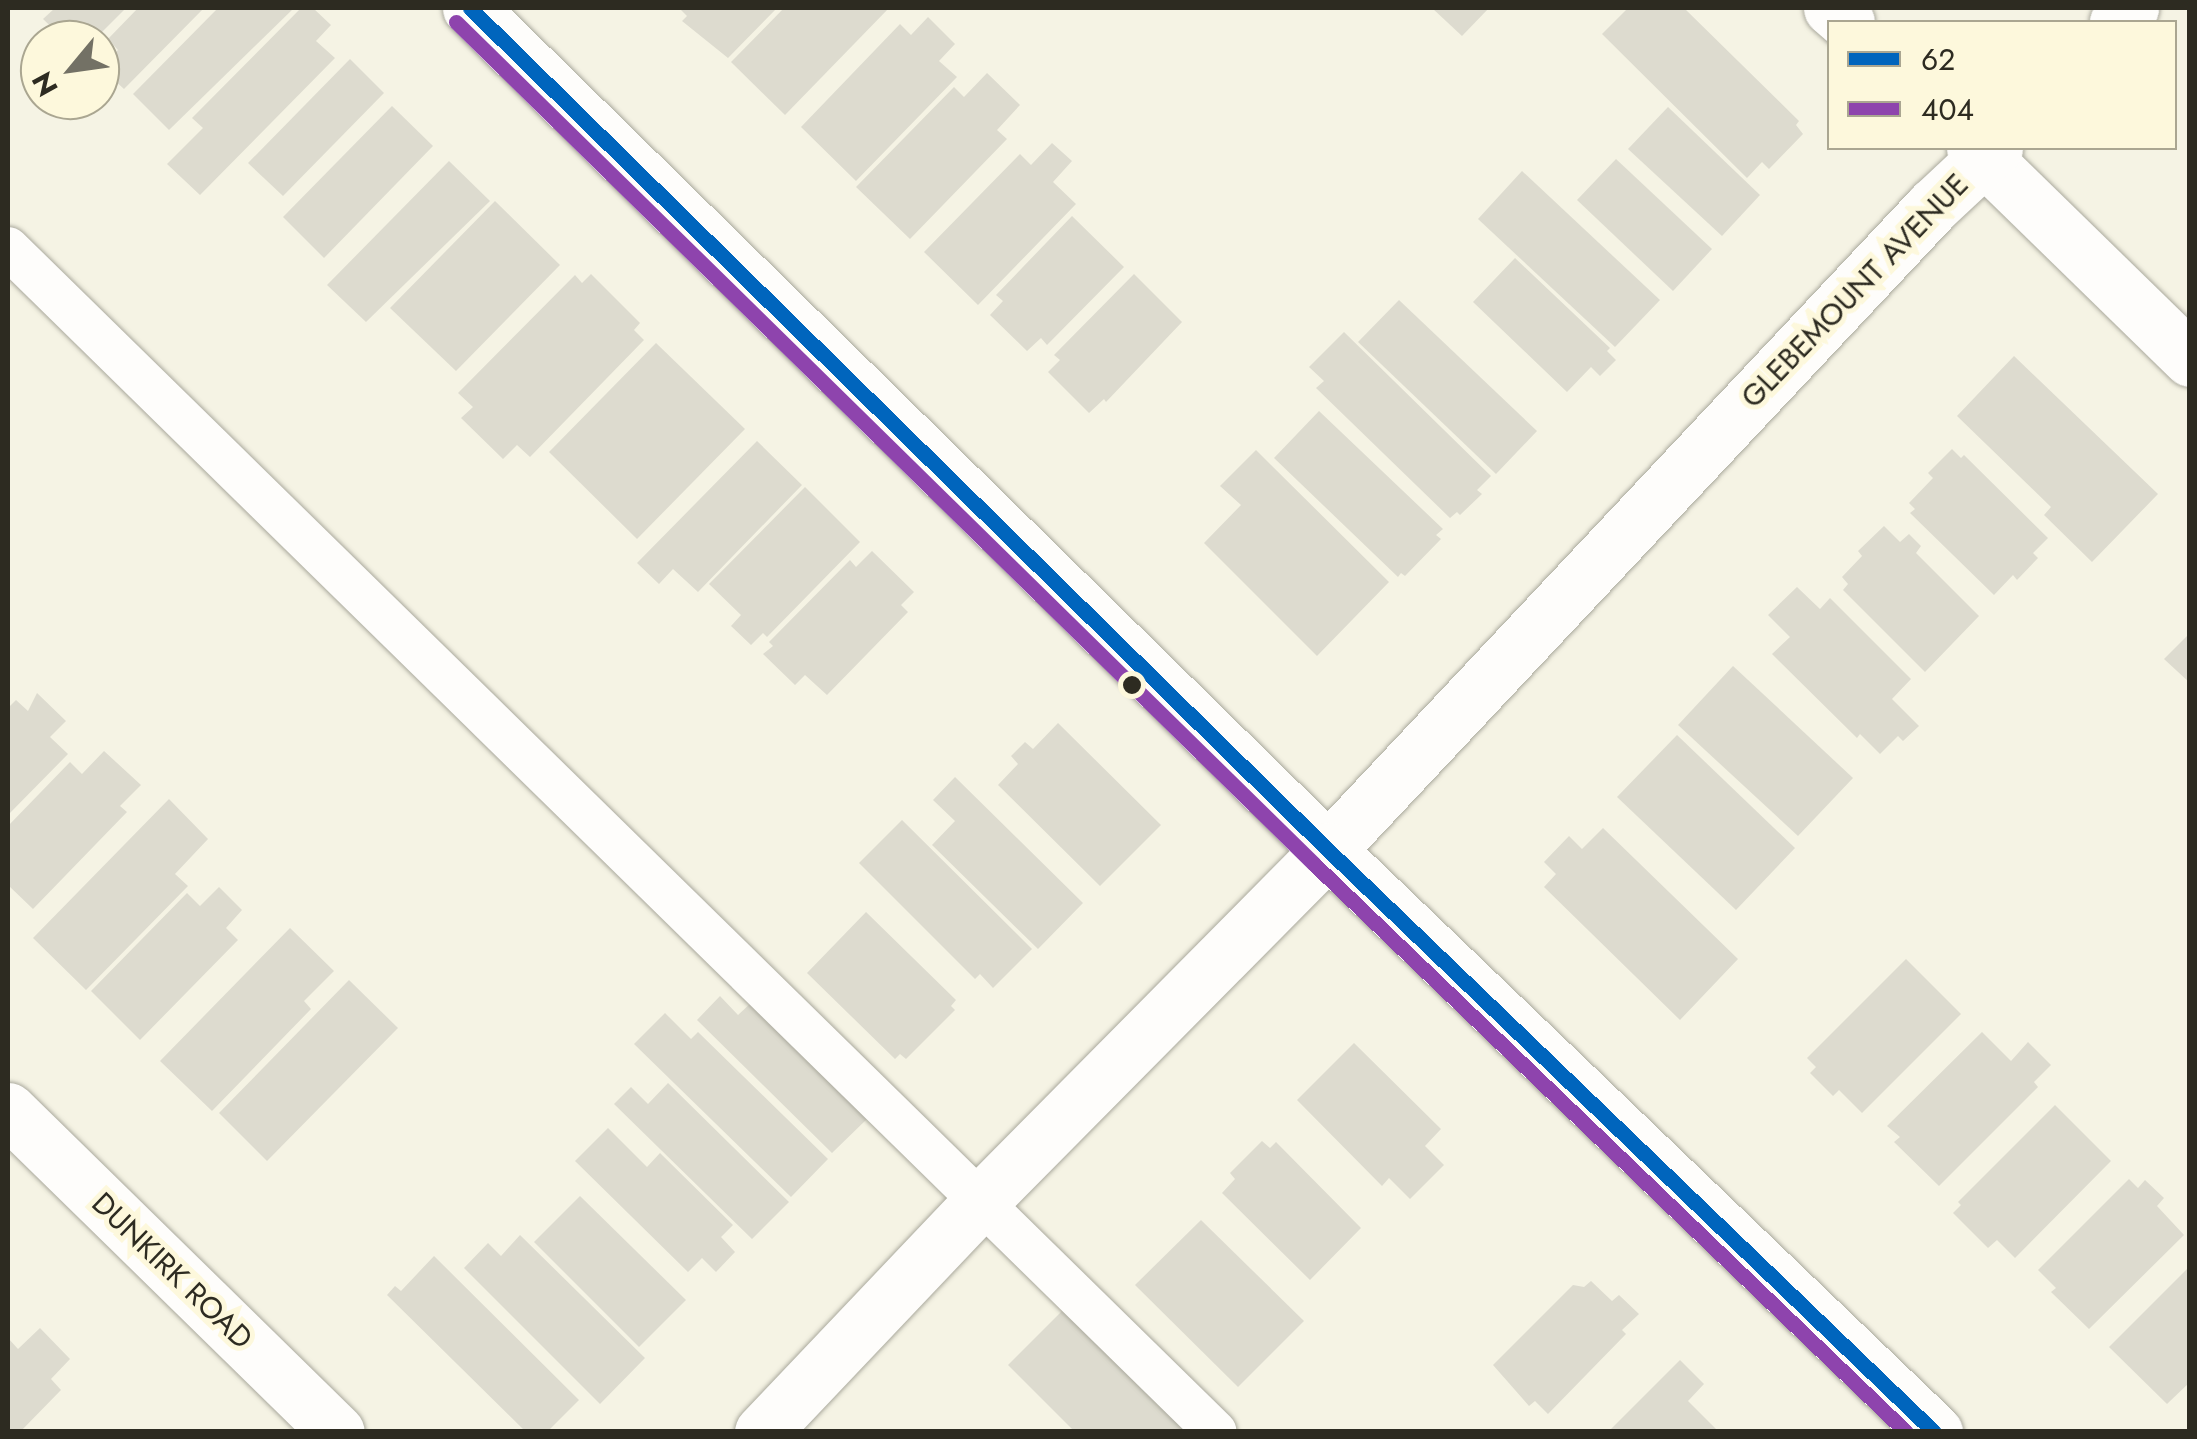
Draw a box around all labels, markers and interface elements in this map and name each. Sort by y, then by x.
north arrow [20,20,120,120]
legend [1827,20,2177,150]
text: 62 [1921,38,1955,81]
text: N [22,64,68,103]
text: 404 [1921,88,1974,131]
street label: GLEBEMOUNT AVENUE [1734,167,1976,415]
unlabelled marker [1122,675,1142,695]
street label: DUNKIRK ROAD [84,1185,260,1357]

